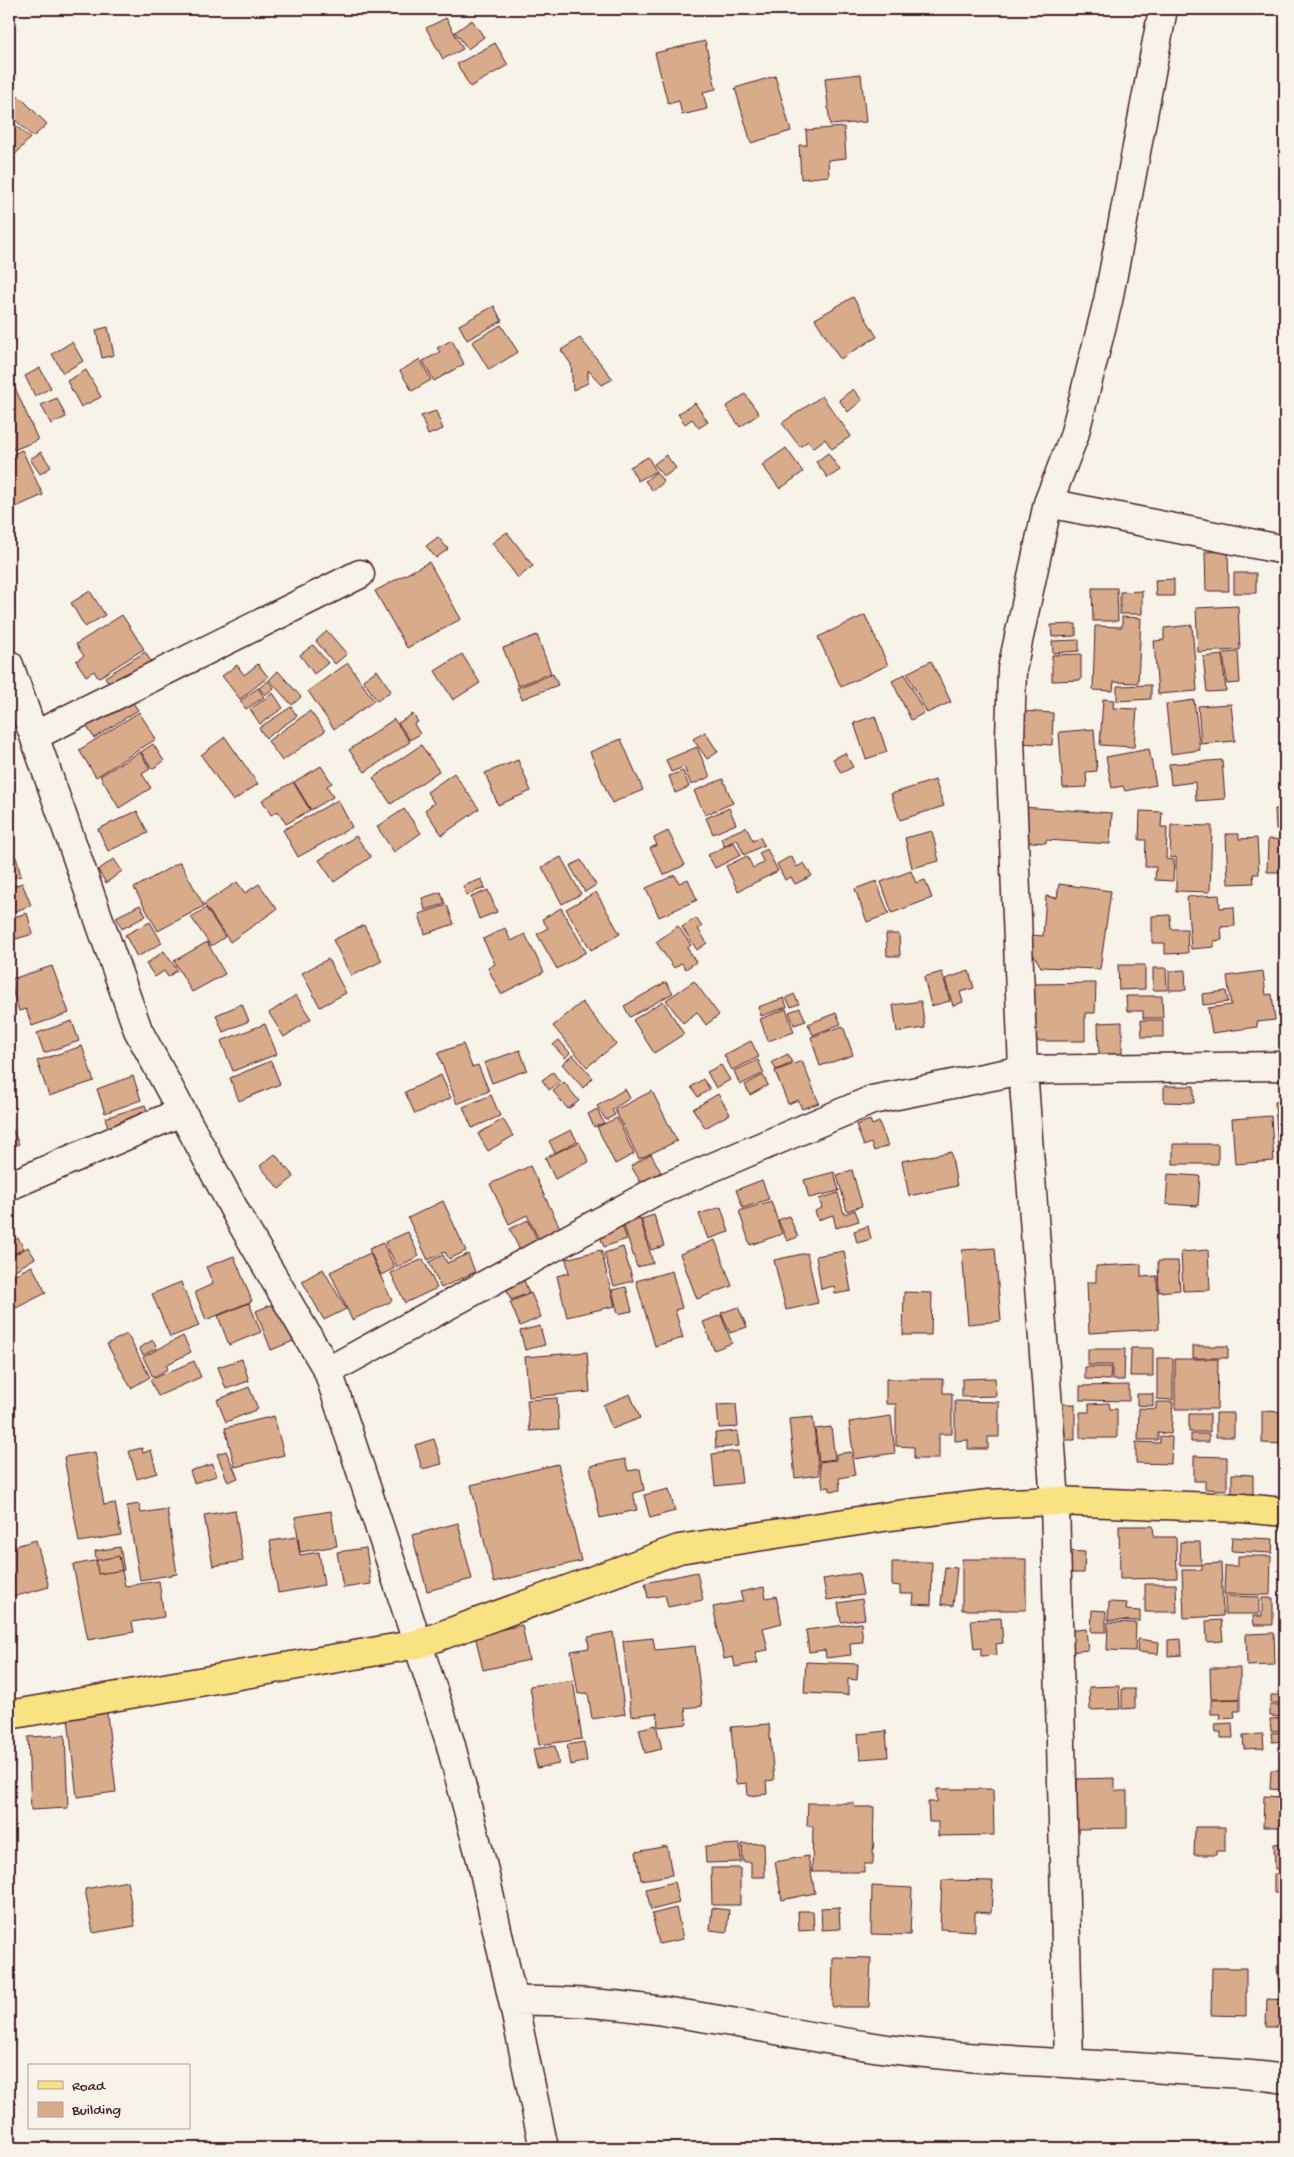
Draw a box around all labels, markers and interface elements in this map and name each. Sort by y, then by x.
legend [28,2064,190,2130]
text: Road [72,2078,106,2096]
text: Building [71,2102,121,2120]

